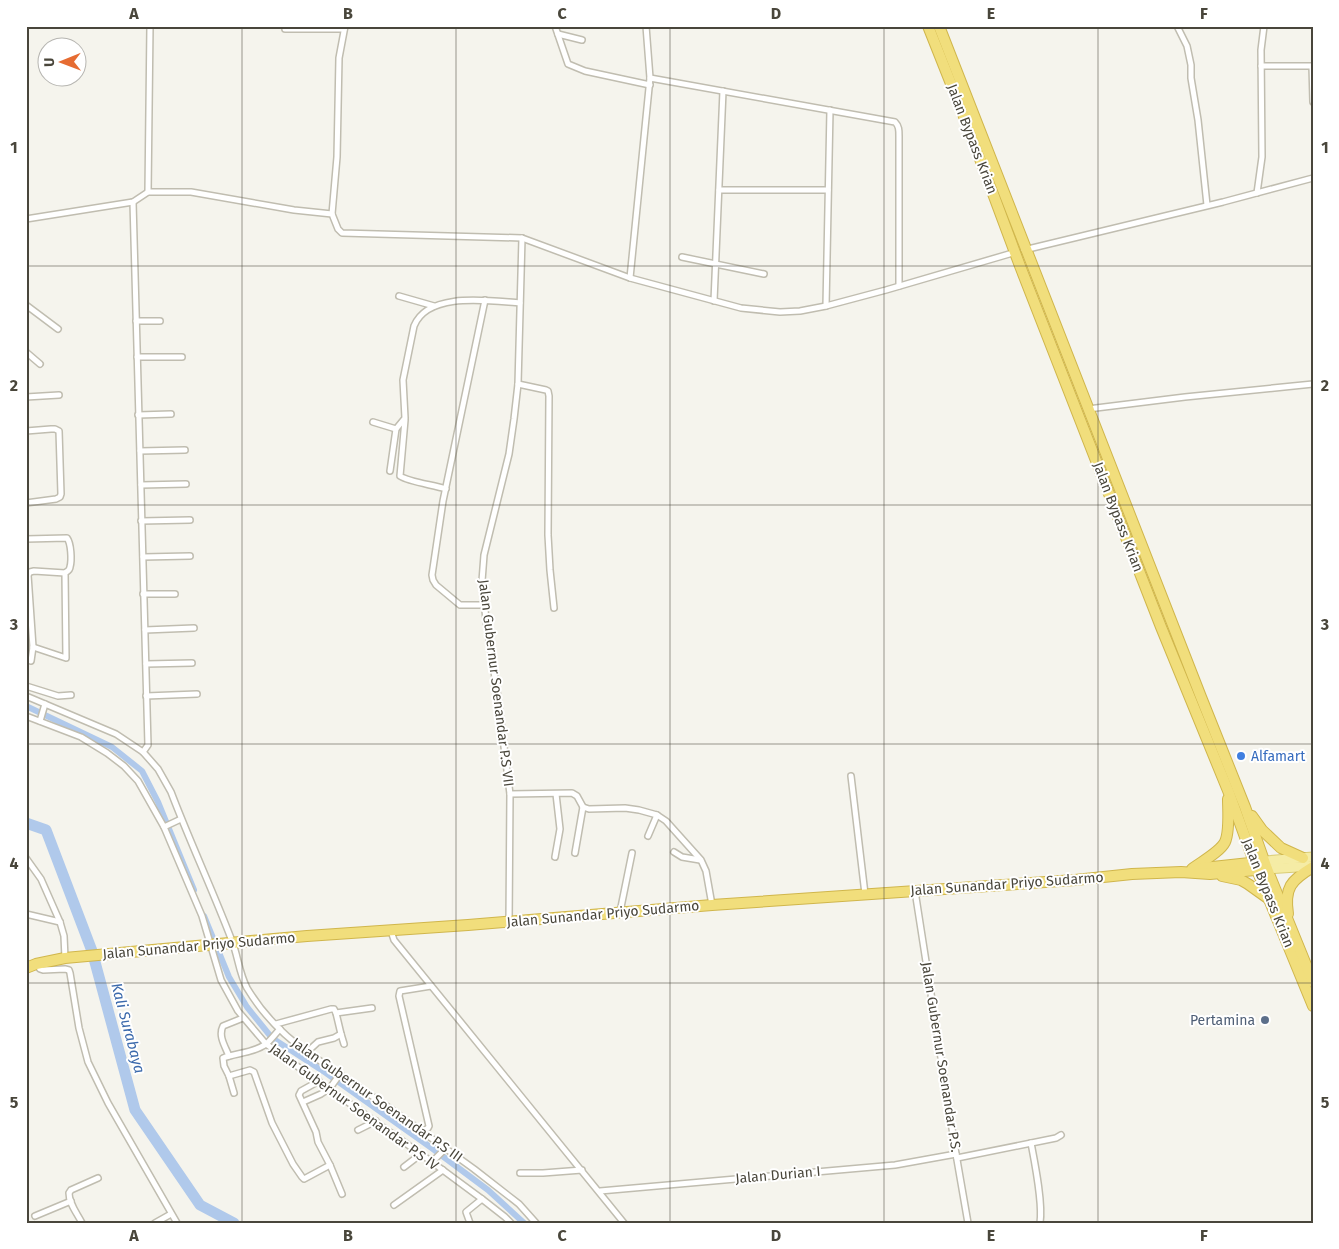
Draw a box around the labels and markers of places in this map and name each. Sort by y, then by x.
place label: Alfamart [1251,748,1306,765]
marker: Alfamart [1235,750,1247,762]
place label: Pertamina [1190,1012,1255,1029]
marker: Pertamina [1259,1014,1271,1026]

